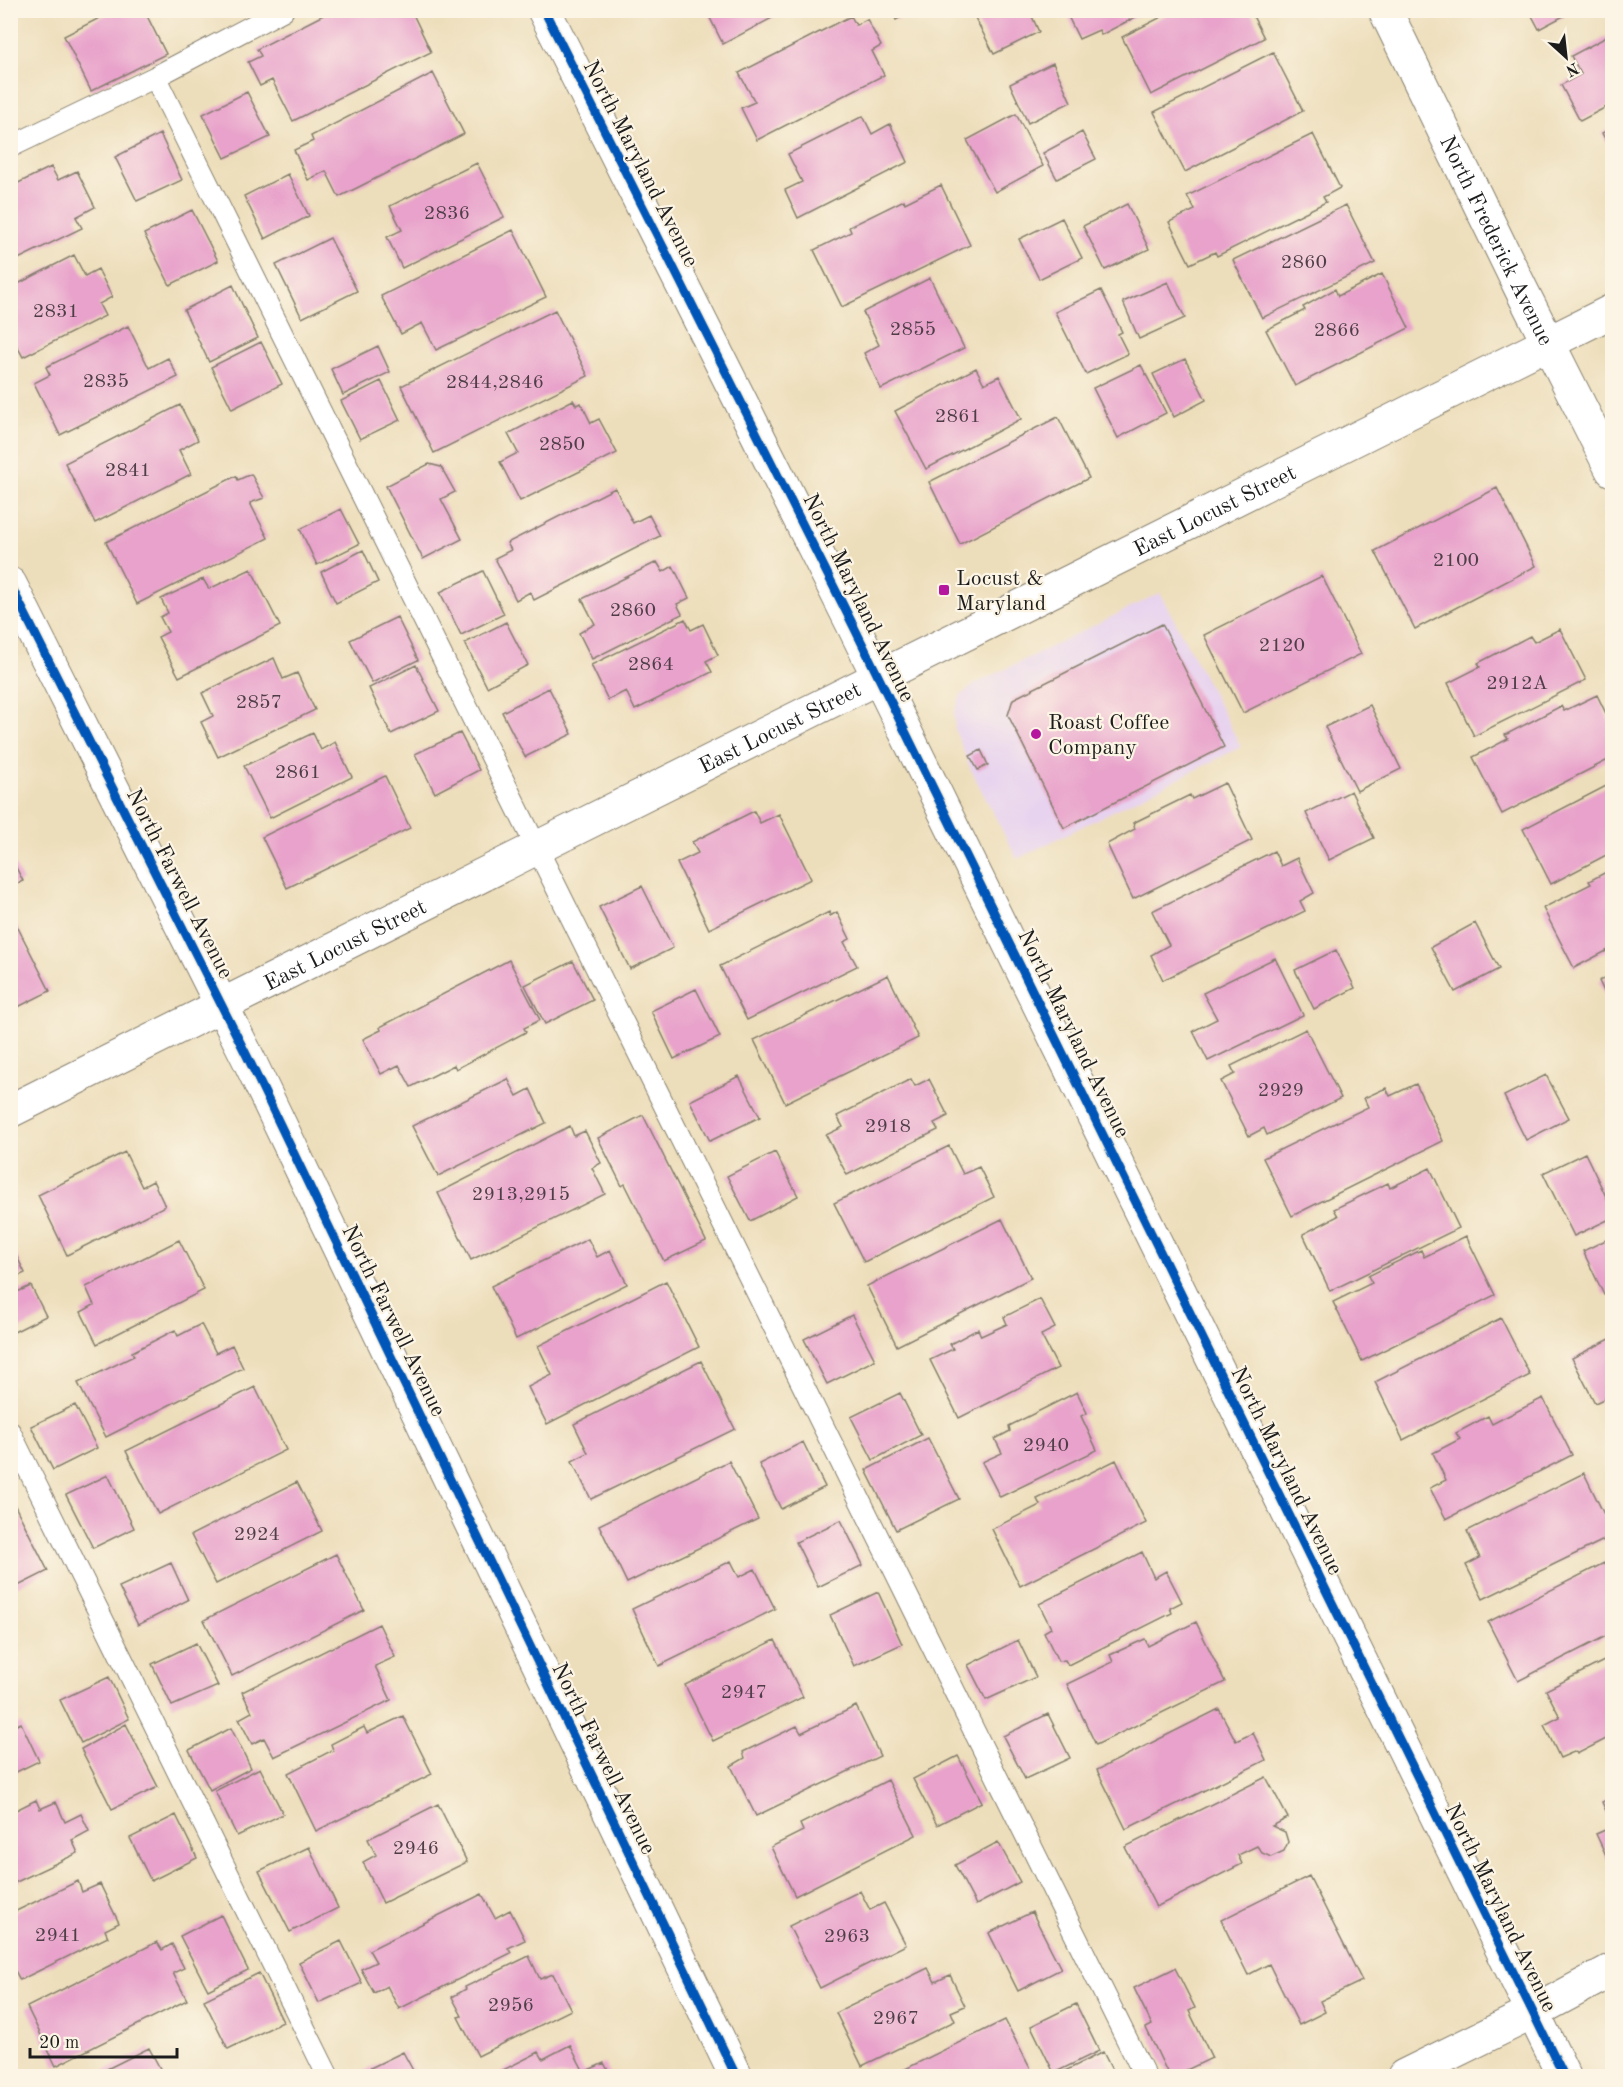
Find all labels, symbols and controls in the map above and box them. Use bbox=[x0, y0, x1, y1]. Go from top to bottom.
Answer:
north arrow bbox=[1536, 27, 1596, 87]
street label: North Maryland Avenue bbox=[578, 57, 702, 271]
text: N bbox=[1562, 59, 1581, 79]
street label: North Frederick Avenue bbox=[1435, 133, 1556, 349]
house number: 2836 bbox=[424, 204, 470, 224]
house number: 2860 bbox=[1281, 253, 1327, 273]
house number: 2831 bbox=[33, 302, 79, 322]
house number: 2855 bbox=[890, 320, 936, 340]
house number: 2866 bbox=[1314, 321, 1360, 341]
house number: 2835 bbox=[83, 372, 129, 392]
house number: 2844,2846 bbox=[446, 373, 544, 393]
house number: 2861 bbox=[935, 407, 981, 427]
house number: 2850 bbox=[539, 435, 585, 455]
house number: 2841 bbox=[105, 461, 151, 481]
street label: East Locust Street bbox=[1130, 462, 1300, 561]
street label: North Maryland Avenue bbox=[798, 490, 918, 706]
house number: 2100 bbox=[1433, 551, 1479, 571]
place label: Locust & Maryland bbox=[956, 568, 1046, 615]
marker: Locust & Maryland bbox=[937, 583, 951, 597]
house number: 2860 bbox=[610, 601, 656, 621]
house number: 2120 bbox=[1259, 636, 1305, 656]
house number: 2864 bbox=[628, 655, 674, 675]
house number: 2912A bbox=[1486, 674, 1548, 694]
street label: East Locust Street bbox=[696, 679, 865, 778]
house number: 2857 bbox=[236, 693, 282, 713]
place label: Roast Coffee Company bbox=[1048, 712, 1169, 759]
marker: Roast Coffee Company bbox=[1029, 727, 1043, 741]
house number: 2861 bbox=[275, 763, 321, 783]
street label: North Farwell Avenue bbox=[122, 785, 237, 983]
street label: East Locust Street bbox=[261, 896, 430, 995]
street label: North Maryland Avenue bbox=[1013, 926, 1133, 1142]
house number: 2929 bbox=[1258, 1081, 1304, 1101]
house number: 2918 bbox=[865, 1117, 911, 1137]
house number: 2913,2915 bbox=[472, 1185, 570, 1205]
street label: North Farwell Avenue bbox=[337, 1222, 449, 1420]
street label: North Maryland Avenue bbox=[1226, 1363, 1346, 1579]
house number: 2940 bbox=[1023, 1436, 1069, 1456]
house number: 2924 bbox=[234, 1525, 280, 1545]
street label: North Farwell Avenue bbox=[547, 1660, 659, 1858]
house number: 2947 bbox=[721, 1683, 767, 1703]
street label: North Maryland Avenue bbox=[1440, 1800, 1560, 2016]
house number: 2946 bbox=[393, 1839, 439, 1859]
house number: 2941 bbox=[35, 1926, 81, 1946]
house number: 2963 bbox=[824, 1927, 870, 1947]
house number: 2956 bbox=[488, 1996, 534, 2016]
house number: 2967 bbox=[873, 2009, 919, 2029]
scale bar bbox=[30, 2021, 177, 2059]
text: 20 m bbox=[39, 2034, 79, 2052]

